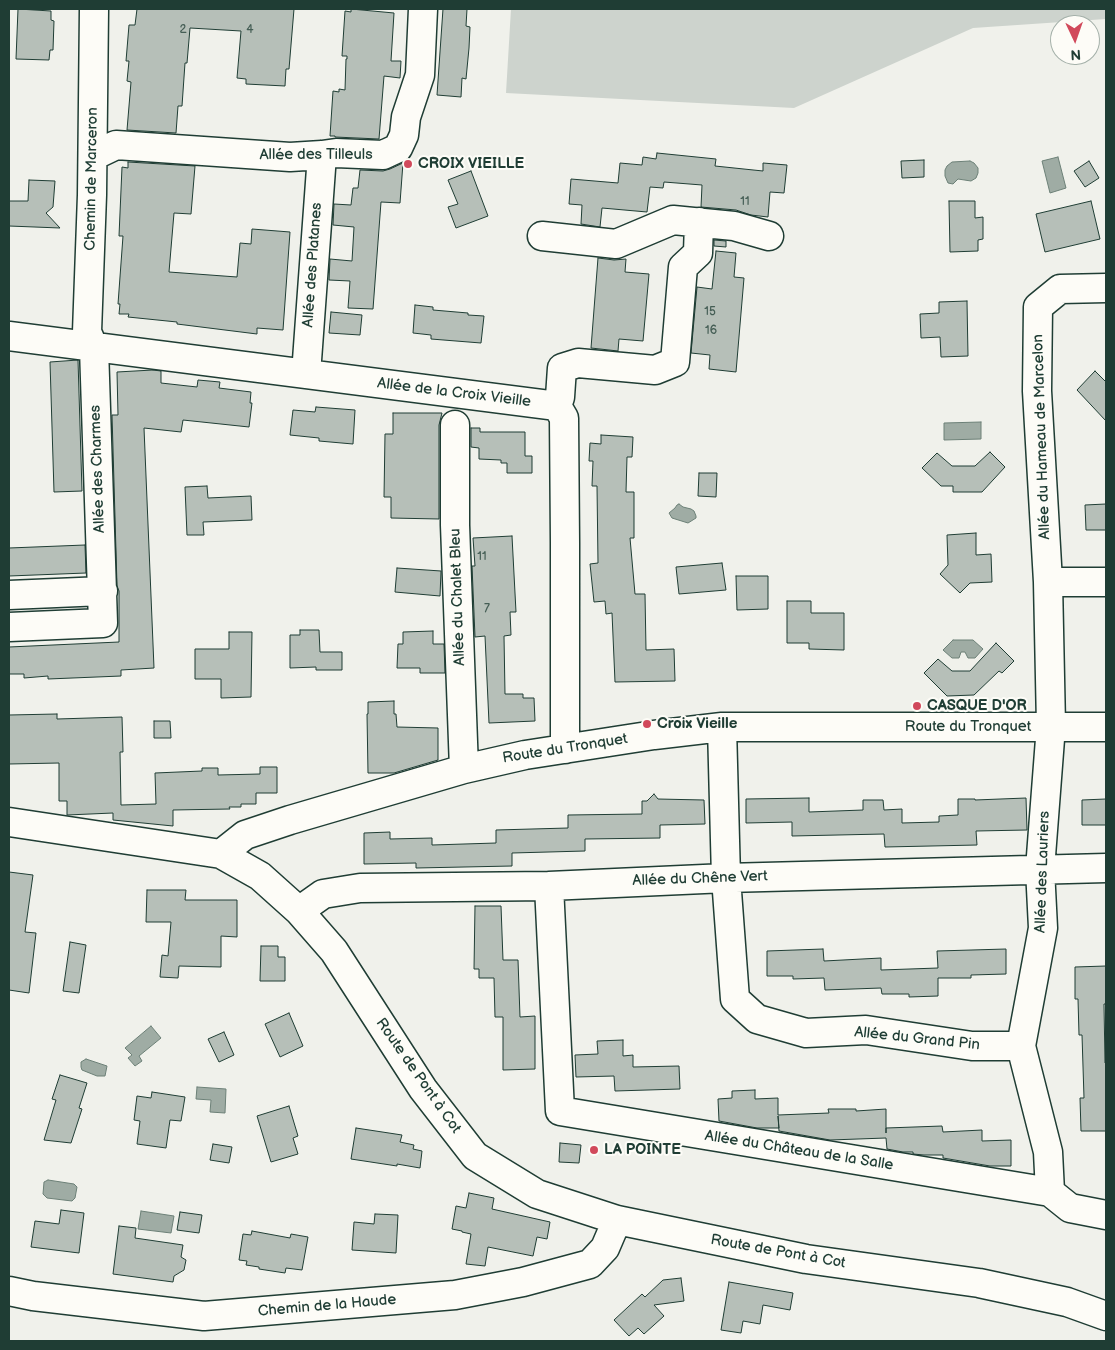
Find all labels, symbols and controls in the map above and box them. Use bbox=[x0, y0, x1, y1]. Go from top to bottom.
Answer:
north arrow bbox=[1050, 15, 1100, 65]
house number: 2 bbox=[179, 23, 187, 37]
house number: 4 bbox=[246, 23, 254, 37]
text: N bbox=[1070, 46, 1081, 63]
street label: Chemin de Marceron bbox=[82, 107, 102, 251]
street label: Allée des Tilleuls bbox=[259, 146, 373, 164]
place label: CROIX VIEILLE bbox=[418, 155, 524, 173]
marker: CROIX VIEILLE bbox=[402, 158, 414, 170]
house number: 11 bbox=[740, 195, 750, 209]
street label: Allée des Platanes bbox=[300, 202, 326, 328]
house number: 15 bbox=[704, 305, 716, 319]
house number: 16 bbox=[705, 324, 717, 338]
street label: Allée du Hameau de Marcelon bbox=[1029, 334, 1055, 540]
street label: Allée de la Croix Vieille bbox=[376, 375, 532, 411]
street label: Allée des Charmes bbox=[87, 405, 109, 533]
street label: Allée du Chalet Bleu bbox=[447, 528, 469, 666]
house number: 11 bbox=[477, 550, 487, 564]
house number: 7 bbox=[484, 602, 490, 616]
place label: CASQUE D'OR bbox=[927, 697, 1027, 715]
marker: CASQUE D'OR bbox=[911, 700, 923, 712]
place label: Croix Vieille bbox=[657, 715, 737, 733]
marker: Croix Vieille bbox=[641, 718, 653, 730]
street label: Route du Tronquet bbox=[905, 718, 1031, 736]
street label: Route du Tronquet bbox=[501, 730, 629, 768]
street label: Allée des Lauriers bbox=[1032, 811, 1054, 933]
street label: Allée du Chêne Vert bbox=[632, 868, 768, 890]
street label: Route de Pont à Cot bbox=[371, 1015, 465, 1137]
street label: Allée du Grand Pin bbox=[853, 1023, 981, 1055]
street label: Allée du Château de la Salle bbox=[704, 1127, 894, 1175]
place label: LA POINTE bbox=[604, 1141, 681, 1159]
marker: LA POINTE bbox=[588, 1144, 600, 1156]
street label: Route de Pont à Cot bbox=[709, 1231, 847, 1273]
street label: Chemin de la Haude bbox=[257, 1291, 397, 1321]

